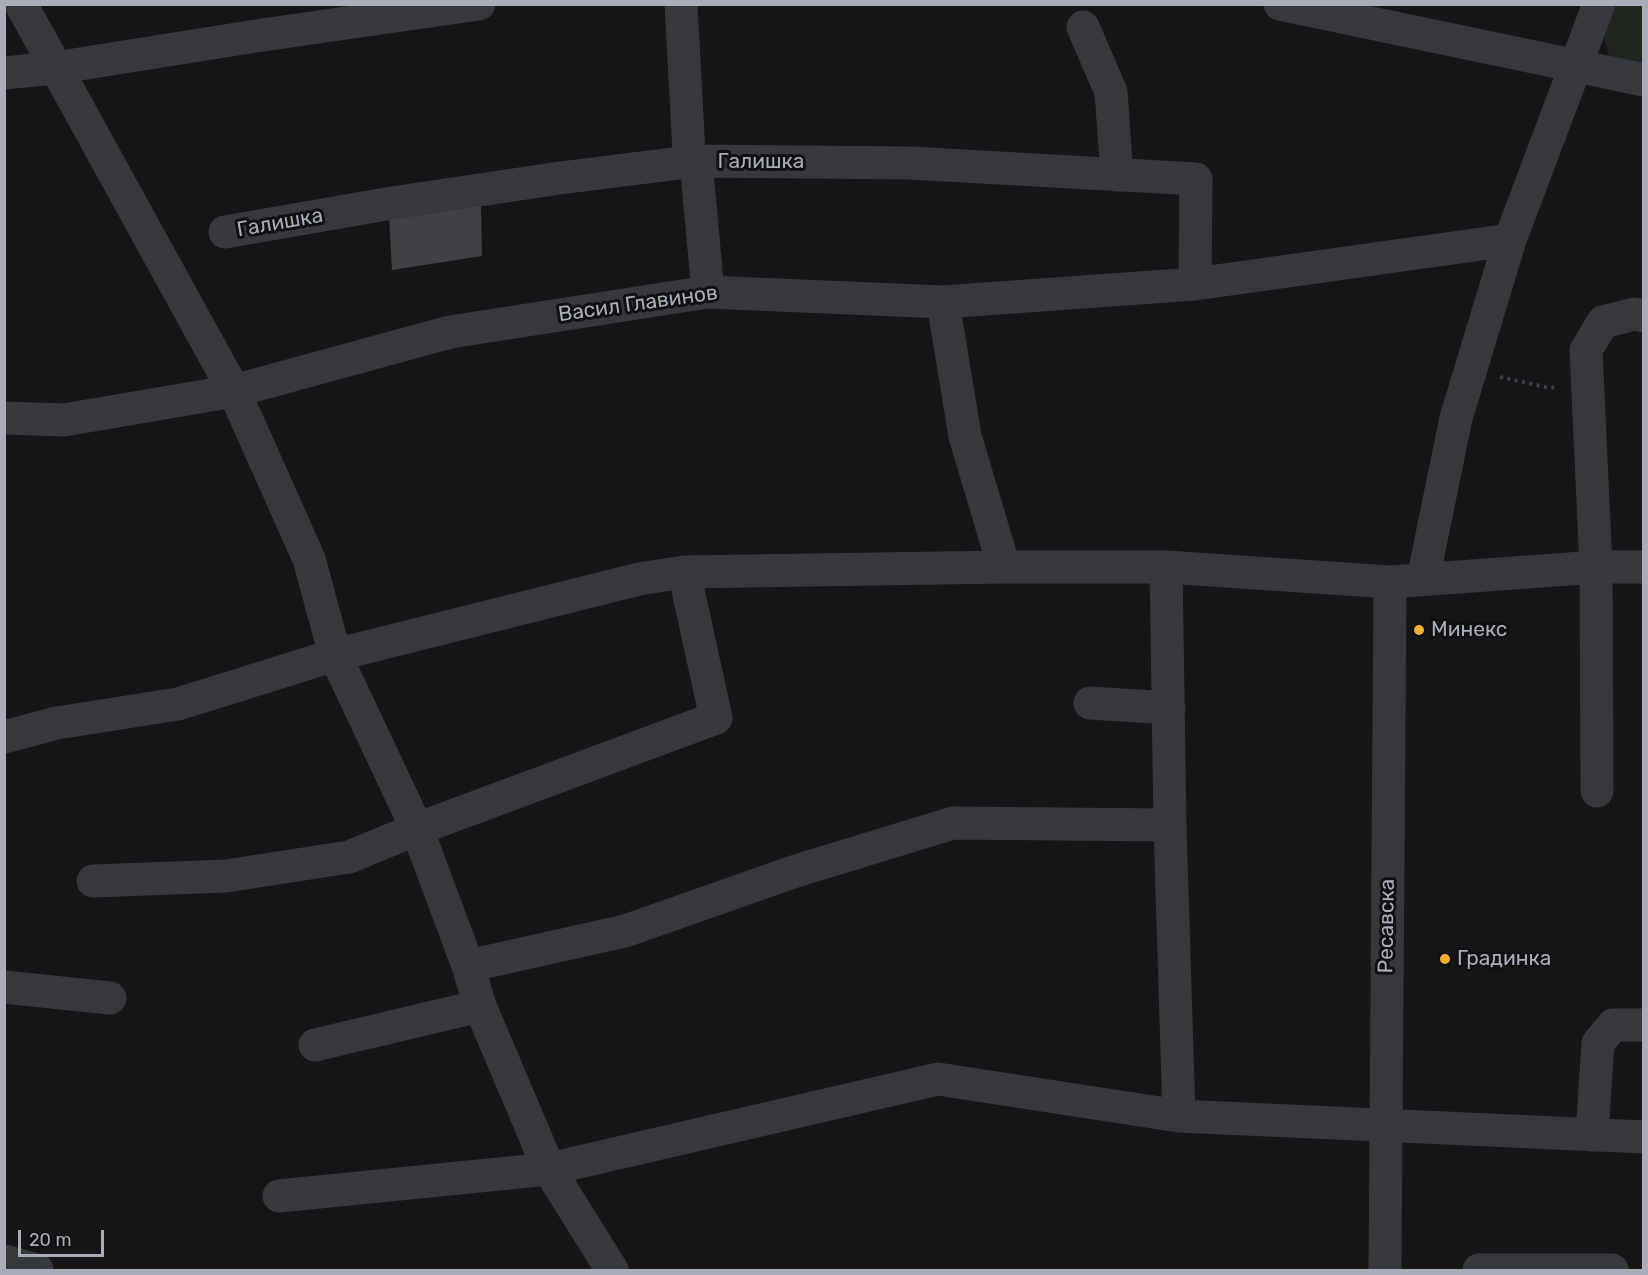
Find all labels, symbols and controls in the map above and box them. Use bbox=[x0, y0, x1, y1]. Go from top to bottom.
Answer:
street label: Галишка bbox=[718, 149, 804, 175]
street label: Галишка bbox=[235, 203, 325, 243]
street label: Васил Главинов bbox=[557, 280, 719, 328]
place label: Минекс bbox=[1431, 617, 1507, 643]
marker: Минекс bbox=[1412, 623, 1426, 637]
street label: Ресавска bbox=[1374, 878, 1400, 974]
place label: Градинка bbox=[1457, 946, 1551, 972]
marker: Градинка bbox=[1438, 952, 1452, 966]
scale bar bbox=[21, 1218, 106, 1256]
text: 20 m bbox=[29, 1229, 71, 1251]

